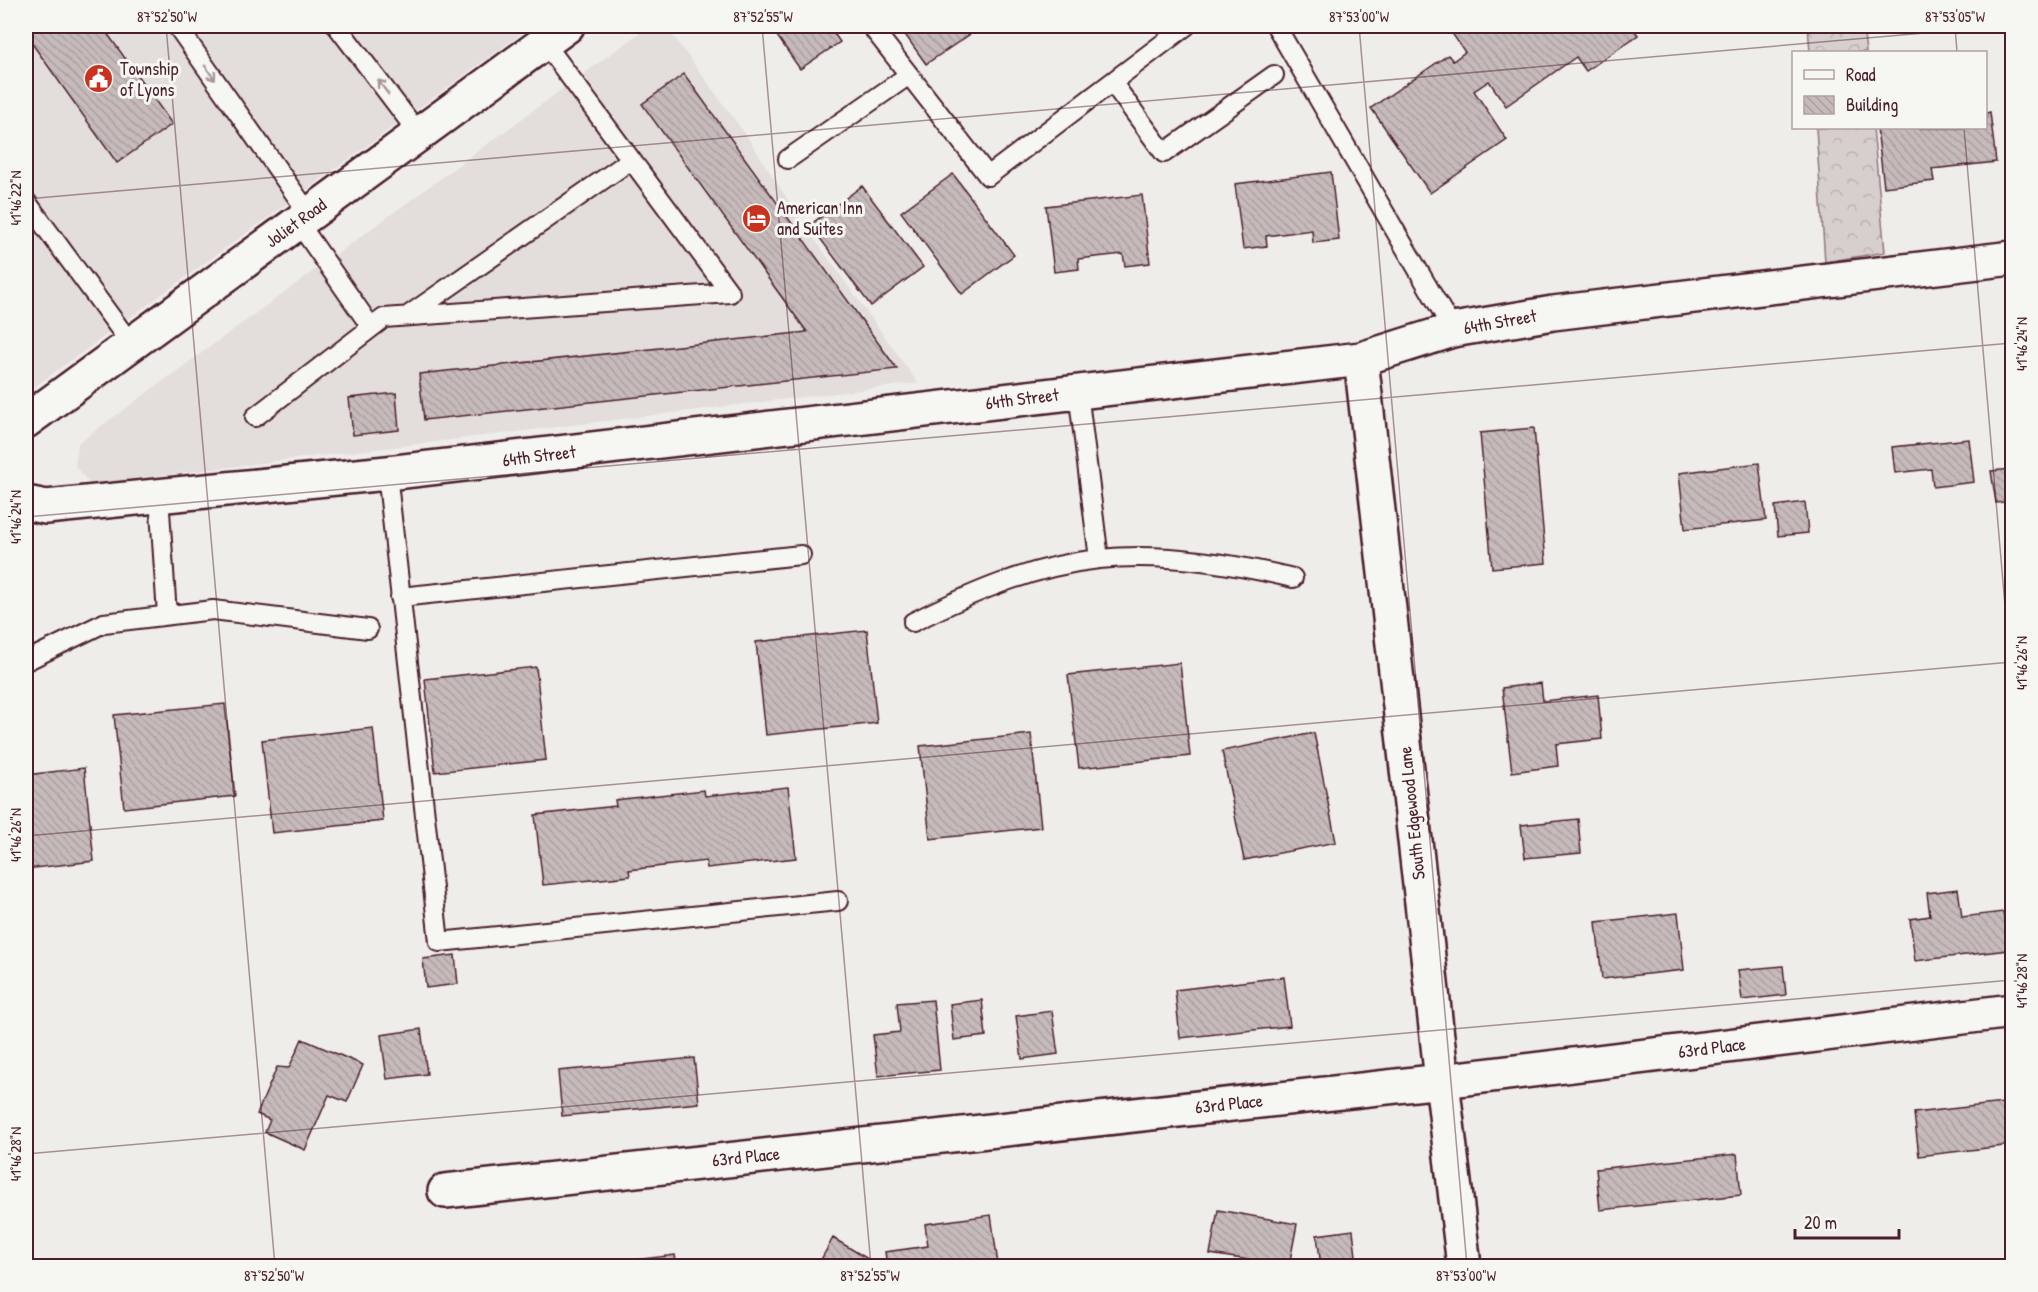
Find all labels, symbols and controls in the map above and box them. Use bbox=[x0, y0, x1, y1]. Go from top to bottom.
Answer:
text: 87°52'50"W bbox=[137, 6, 198, 27]
text: 87°52'55"W bbox=[733, 6, 794, 27]
text: 87°53'00"W bbox=[1329, 6, 1390, 27]
text: 87°53'05"W bbox=[1925, 6, 1986, 27]
legend bbox=[1792, 51, 1987, 129]
place label: Township of Lyons bbox=[120, 56, 179, 102]
text: Road bbox=[1846, 62, 1876, 87]
public building icon: Township of Lyons bbox=[83, 63, 115, 95]
one-way arrow bbox=[204, 65, 217, 81]
one-way arrow bbox=[377, 80, 390, 96]
text: Building bbox=[1846, 92, 1898, 117]
text: 41°46'22"N bbox=[5, 170, 26, 226]
street label: Joliet Road bbox=[260, 192, 331, 253]
place label: American Inn and Suites bbox=[777, 195, 863, 241]
hotel icon: American Inn and Suites bbox=[740, 202, 772, 234]
street label: 64th Street bbox=[1461, 303, 1539, 340]
text: 41°46'24"N bbox=[2011, 317, 2032, 371]
street label: 64th Street bbox=[984, 382, 1061, 415]
street label: 64th Street bbox=[501, 439, 578, 472]
text: 41°46'24"N bbox=[5, 490, 26, 544]
text: 41°46'26"N bbox=[2011, 636, 2032, 690]
street label: South Edgewood Lane bbox=[1392, 745, 1431, 881]
text: 41°46'26"N bbox=[5, 808, 26, 862]
text: 41°46'28"N bbox=[2011, 954, 2032, 1008]
street label: 63rd Place bbox=[1677, 1031, 1747, 1064]
street label: 63rd Place bbox=[1194, 1088, 1264, 1119]
text: 41°46'28"N bbox=[5, 1127, 26, 1181]
street label: 63rd Place bbox=[711, 1141, 781, 1172]
scale bar bbox=[1795, 1202, 1898, 1240]
text: 20 m bbox=[1804, 1210, 1837, 1235]
text: 87°52'50"W bbox=[244, 1265, 305, 1286]
text: 87°52'55"W bbox=[840, 1265, 901, 1286]
text: 87°53'00"W bbox=[1436, 1265, 1497, 1286]

